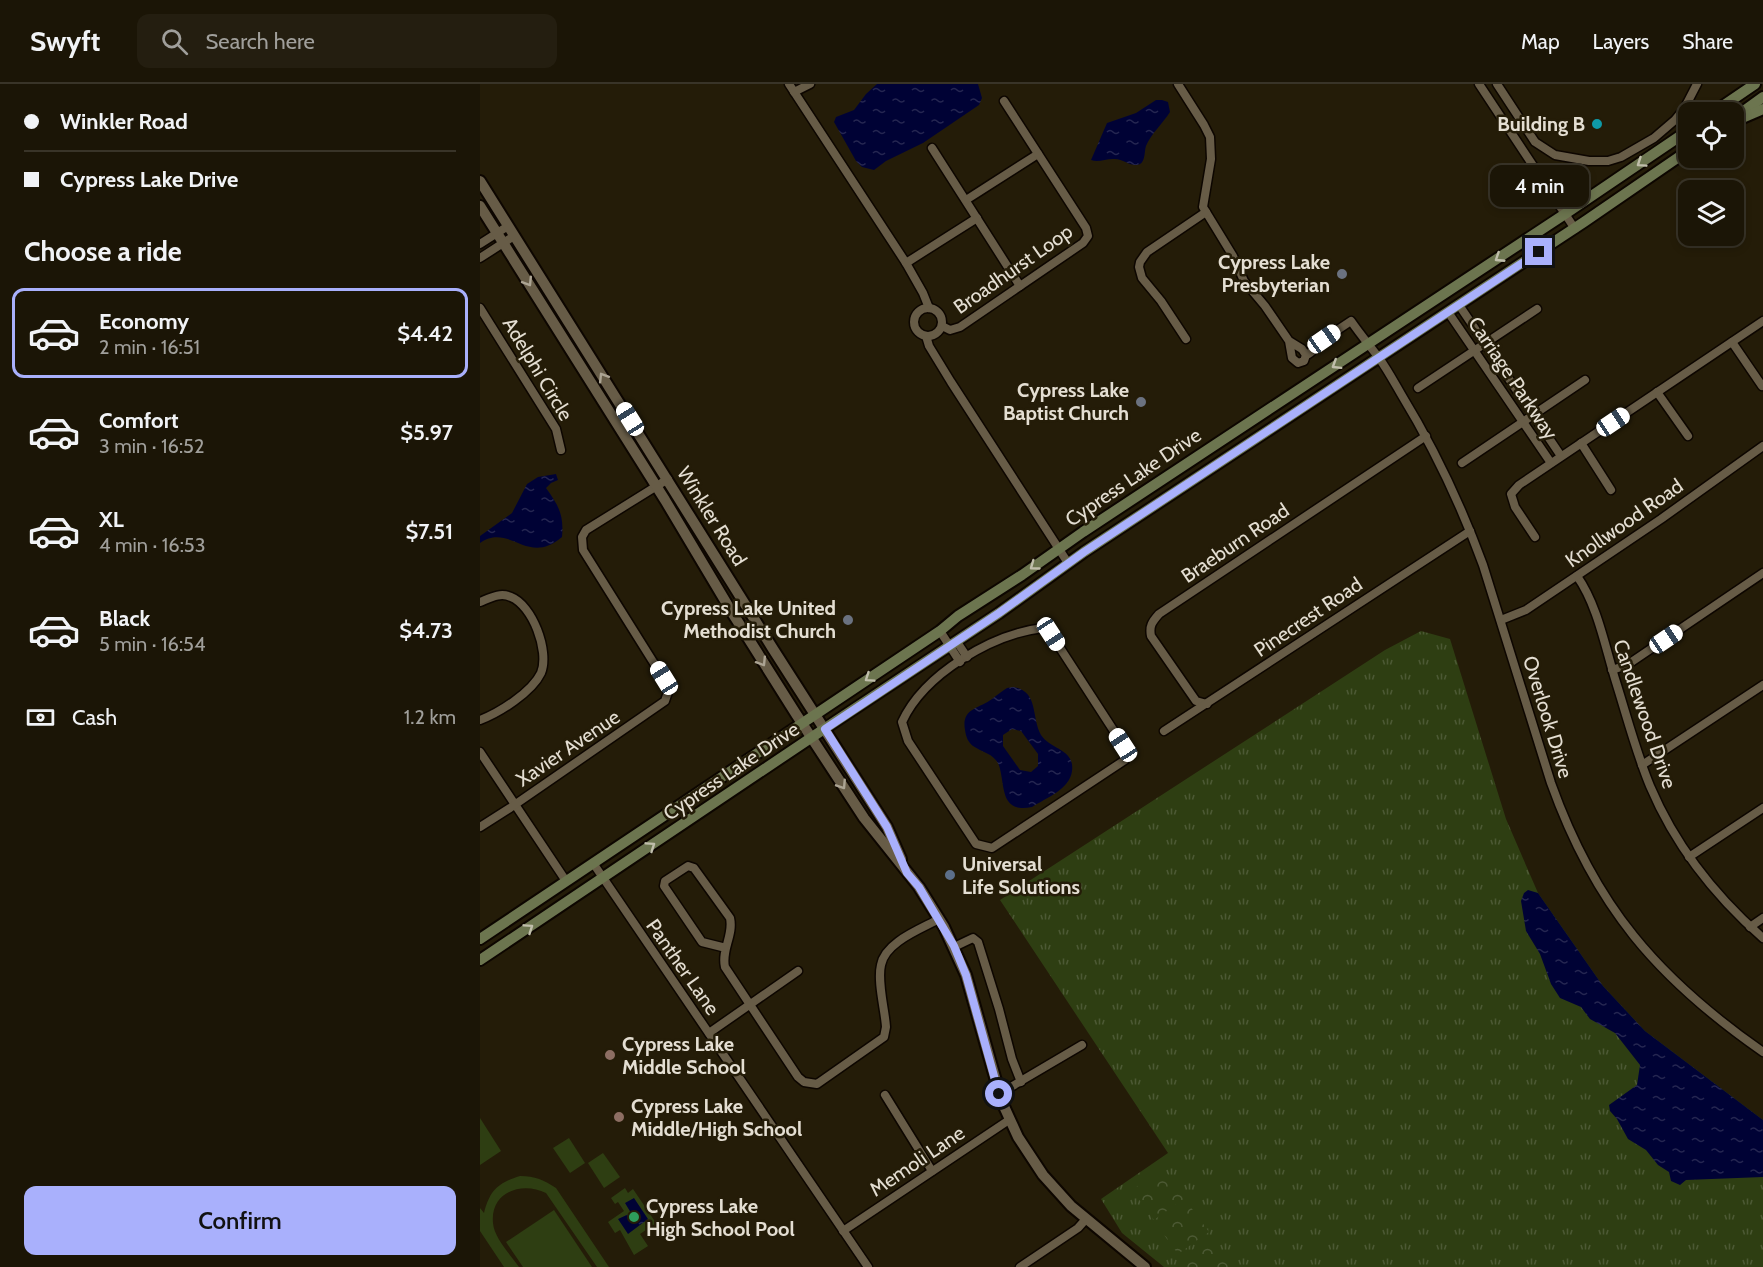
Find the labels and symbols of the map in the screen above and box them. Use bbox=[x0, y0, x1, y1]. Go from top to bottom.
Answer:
place label: Building B bbox=[1497, 112, 1585, 136]
marker: Building B bbox=[1590, 117, 1604, 131]
one-way arrow bbox=[1636, 156, 1647, 167]
callout: 4 min bbox=[1490, 165, 1588, 207]
street label: Broadhurst Loop bbox=[949, 219, 1077, 319]
route end bbox=[1525, 238, 1552, 265]
place label: Cypress Lake Presbyterian bbox=[1218, 250, 1330, 297]
one-way arrow bbox=[1494, 250, 1505, 261]
marker: Cypress Lake Presbyterian bbox=[1335, 267, 1349, 281]
one-way arrow bbox=[521, 275, 532, 286]
street label: Carriage Parkway bbox=[1463, 312, 1563, 444]
street label: Adelphi Circle bbox=[498, 313, 578, 425]
car bbox=[1304, 321, 1344, 357]
one-way arrow bbox=[1331, 357, 1342, 368]
one-way arrow bbox=[599, 372, 610, 383]
place label: Cypress Lake Baptist Church bbox=[1003, 378, 1129, 425]
marker: Cypress Lake Baptist Church bbox=[1134, 395, 1148, 409]
car bbox=[613, 399, 647, 439]
car bbox=[1593, 404, 1633, 440]
street label: Cypress Lake Drive bbox=[1061, 423, 1205, 531]
street label: Winkler Road bbox=[672, 462, 752, 570]
street label: Knollwood Road bbox=[1560, 474, 1688, 572]
street label: Braeburn Road bbox=[1177, 498, 1293, 588]
one-way arrow bbox=[1029, 559, 1040, 570]
street label: Pinecrest Road bbox=[1249, 572, 1367, 662]
place label: Cypress Lake United Methodist Church bbox=[661, 596, 836, 643]
marker: Cypress Lake United Methodist Church bbox=[841, 613, 855, 627]
car bbox=[1034, 614, 1068, 654]
car bbox=[1646, 621, 1686, 657]
street label: Candlewood Drive bbox=[1608, 636, 1682, 792]
street label: Overlook Drive bbox=[1518, 653, 1578, 781]
one-way arrow bbox=[755, 655, 766, 666]
car bbox=[647, 658, 681, 698]
one-way arrow bbox=[865, 671, 876, 682]
street label: Xavier Avenue bbox=[512, 705, 624, 791]
street label: Cypress Lake Drive bbox=[659, 717, 803, 825]
car bbox=[1106, 725, 1140, 765]
one-way arrow bbox=[835, 779, 847, 789]
one-way arrow bbox=[644, 842, 655, 853]
place label: Universal Life Solutions bbox=[962, 852, 1080, 899]
marker: Universal Life Solutions bbox=[943, 868, 957, 882]
street label: Panther Lane bbox=[641, 914, 725, 1020]
one-way arrow bbox=[522, 924, 533, 935]
place label: Cypress Lake Middle School bbox=[622, 1032, 746, 1079]
marker: Cypress Lake Middle School bbox=[603, 1048, 617, 1062]
route start bbox=[985, 1080, 1012, 1107]
place label: Cypress Lake Middle/High School bbox=[631, 1094, 802, 1141]
marker: Cypress Lake Middle/High School bbox=[612, 1110, 626, 1124]
street label: Memoli Lane bbox=[865, 1120, 969, 1202]
place label: Cypress Lake High School Pool bbox=[646, 1194, 795, 1241]
marker: Cypress Lake High School Pool bbox=[627, 1210, 641, 1224]

